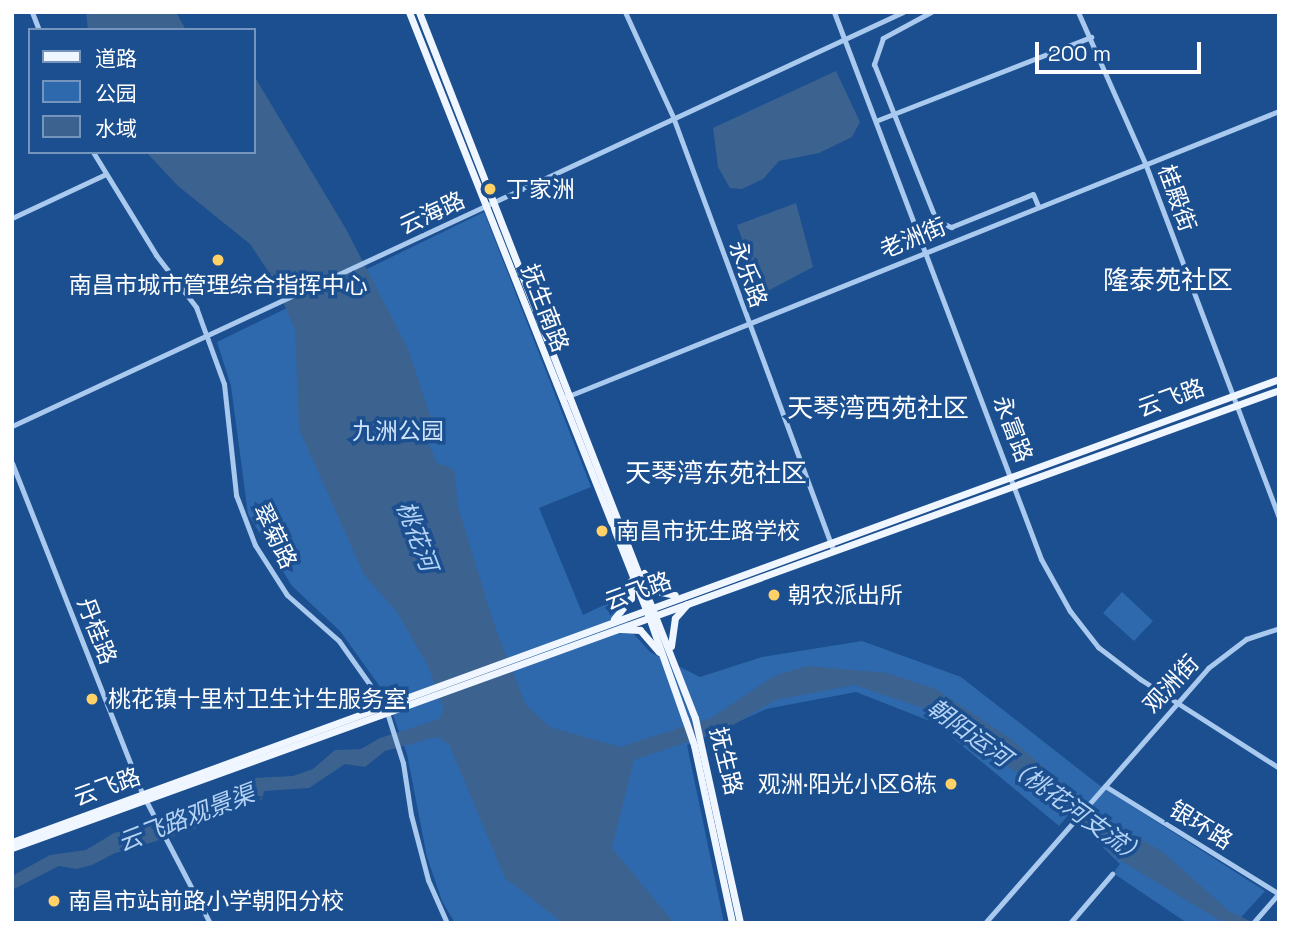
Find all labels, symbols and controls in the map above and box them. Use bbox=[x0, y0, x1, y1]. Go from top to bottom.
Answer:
legend bbox=[28, 28, 256, 154]
scale bar bbox=[1039, 28, 1205, 72]
text: 200 m bbox=[1048, 40, 1111, 67]
text: 道路 bbox=[95, 45, 137, 72]
text: 公园 bbox=[95, 80, 137, 107]
text: 水域 bbox=[95, 115, 137, 142]
street label: 桂殿街 bbox=[1152, 161, 1202, 235]
place label: 丁家洲 bbox=[506, 175, 575, 203]
marker: 丁家洲 bbox=[480, 179, 500, 199]
street label: 云海路 bbox=[395, 186, 469, 240]
street label: 老洲街 bbox=[876, 212, 950, 264]
street label: 永乐路 bbox=[723, 237, 773, 311]
marker: 南昌市城市管理综合指挥中心 bbox=[210, 252, 226, 268]
street label: 抚生南路 bbox=[516, 260, 574, 356]
district label: 隆泰苑社区 bbox=[1103, 265, 1233, 297]
place label: 南昌市城市管理综合指挥中心 bbox=[69, 271, 367, 299]
street label: 云飞路 bbox=[1134, 373, 1208, 423]
street label: 永富路 bbox=[988, 392, 1038, 466]
district label: 天琴湾西苑社区 bbox=[787, 393, 969, 425]
park label: 九洲公园 bbox=[352, 417, 444, 445]
district label: 天琴湾东苑社区 bbox=[625, 458, 807, 490]
water label: 桃花河 bbox=[391, 497, 443, 575]
street label: 翠菊路 bbox=[247, 499, 303, 573]
place label: 南昌市抚生路学校 bbox=[616, 517, 800, 545]
marker: 南昌市抚生路学校 bbox=[594, 523, 610, 539]
street label: 云飞路 bbox=[601, 566, 675, 616]
place label: 朝农派出所 bbox=[788, 581, 903, 609]
marker: 朝农派出所 bbox=[766, 587, 782, 603]
street label: 丹桂路 bbox=[72, 594, 122, 668]
street label: 观洲街 bbox=[1137, 649, 1205, 719]
place label: 桃花镇十里村卫生计生服务室 bbox=[108, 685, 407, 713]
marker: 桃花镇十里村卫生计生服务室 bbox=[82, 689, 102, 709]
water label: 朝阳运河（桃花河支流） bbox=[922, 693, 1152, 871]
street label: 抚生路 bbox=[704, 724, 748, 798]
street label: 云飞路 bbox=[70, 762, 144, 812]
place label: 观洲·阳光小区6栋 bbox=[758, 770, 937, 798]
marker: 观洲·阳光小区6栋 bbox=[943, 776, 959, 792]
water label: 云飞路观景渠 bbox=[114, 779, 258, 857]
street label: 银环路 bbox=[1164, 795, 1238, 855]
place label: 南昌市站前路小学朝阳分校 bbox=[68, 887, 344, 915]
marker: 南昌市站前路小学朝阳分校 bbox=[46, 893, 62, 909]

